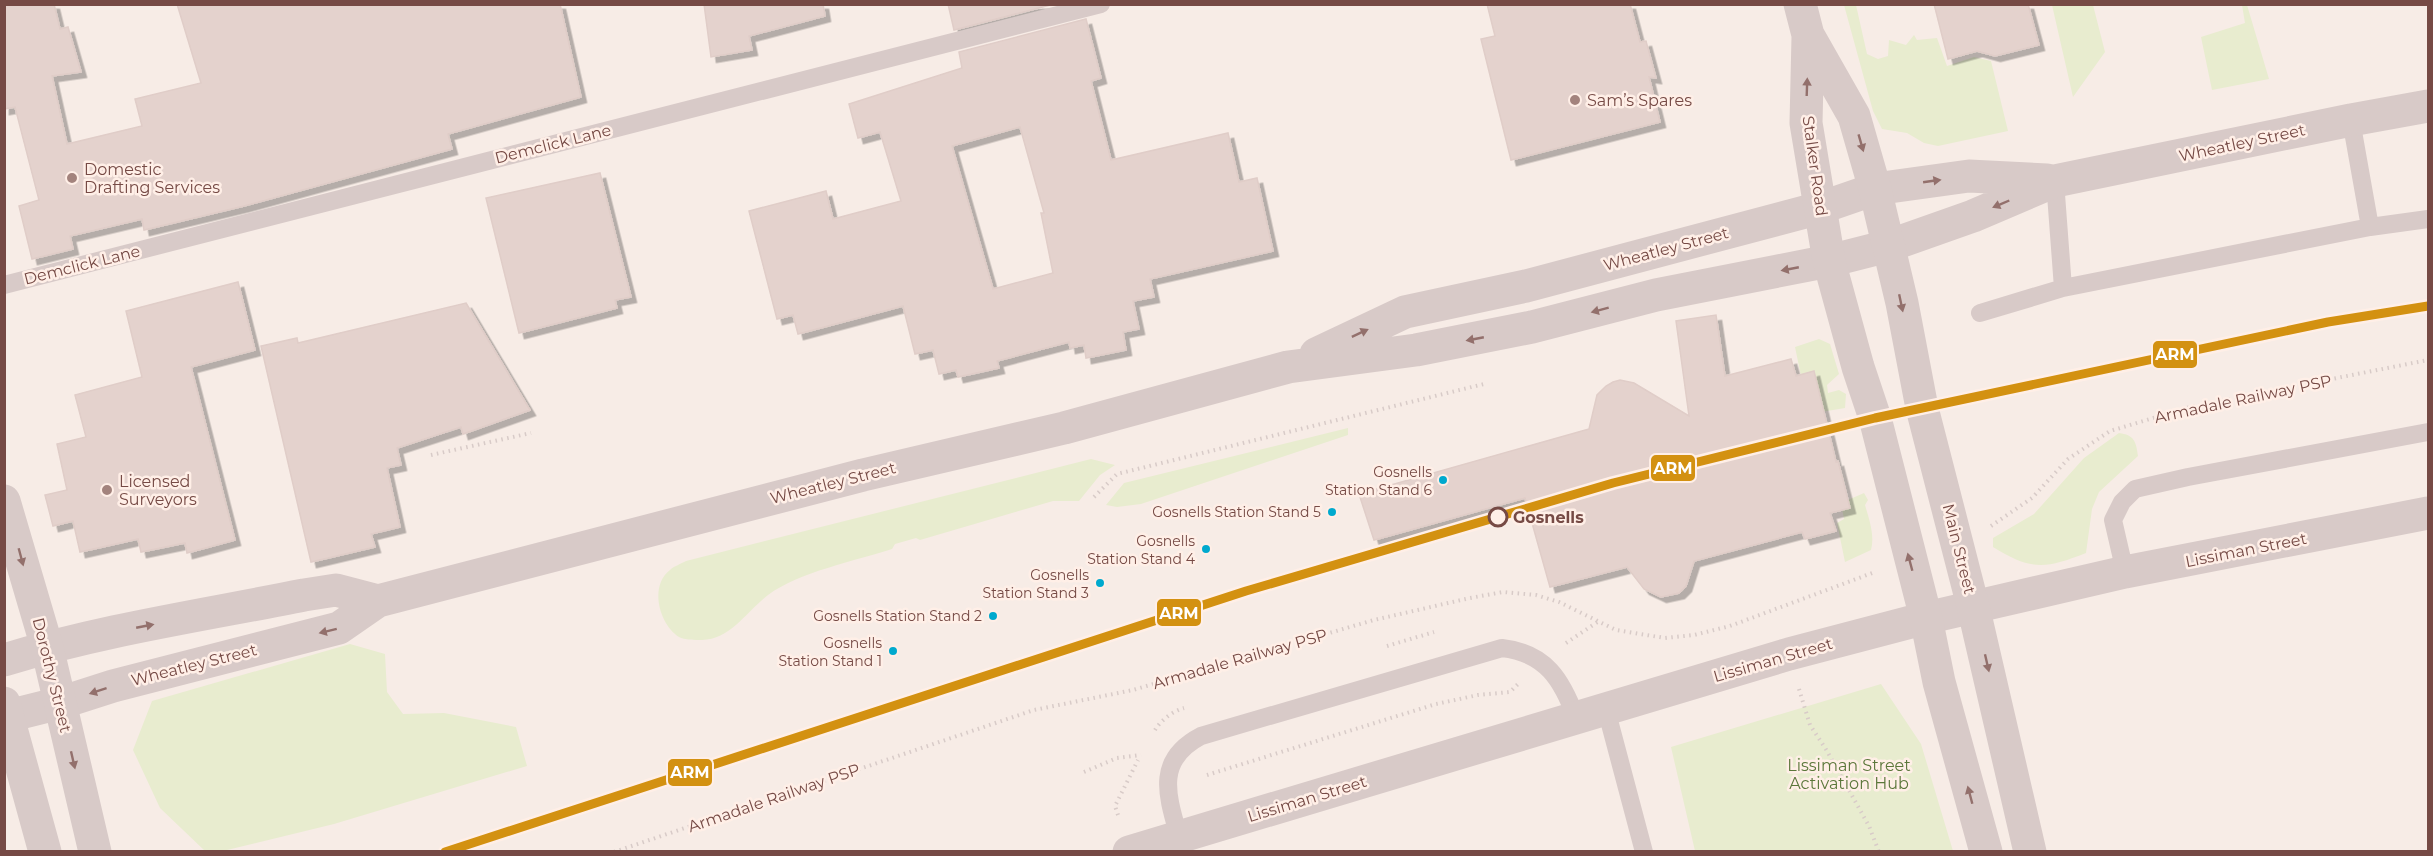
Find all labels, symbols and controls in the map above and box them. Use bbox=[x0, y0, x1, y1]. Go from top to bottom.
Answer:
one-way arrow bbox=[1802, 78, 1812, 97]
place label: Sam’s Spares bbox=[1587, 91, 1692, 110]
marker: Sam’s Spares bbox=[1568, 93, 1582, 107]
street label: Stalker Road bbox=[1799, 115, 1831, 217]
street label: Demclick Lane bbox=[493, 120, 613, 168]
street label: Wheatley Street bbox=[2177, 120, 2307, 166]
one-way arrow bbox=[1857, 134, 1867, 152]
place label: Domestic Drafting Services bbox=[84, 160, 220, 197]
marker: Domestic Drafting Services bbox=[65, 171, 79, 185]
one-way arrow bbox=[1923, 176, 1942, 185]
one-way arrow bbox=[1992, 199, 2010, 209]
street label: Wheatley Street bbox=[1601, 223, 1731, 275]
street label: Demclick Lane bbox=[22, 241, 142, 289]
one-way arrow bbox=[1780, 265, 1799, 274]
one-way arrow bbox=[1897, 294, 1906, 313]
one-way arrow bbox=[1590, 305, 1609, 315]
one-way arrow bbox=[1352, 329, 1369, 338]
one-way arrow bbox=[1465, 335, 1484, 344]
line badge: ARM bbox=[2152, 340, 2198, 369]
text: ARM bbox=[2154, 345, 2195, 364]
street label: Armadale Railway PSP bbox=[2153, 371, 2333, 427]
line badge: ARM bbox=[1650, 454, 1696, 482]
street label: Wheatley Street bbox=[768, 458, 898, 508]
text: ARM bbox=[1652, 459, 1693, 478]
place label: Gosnells Station Stand 6 bbox=[1325, 463, 1432, 499]
place label: Licensed Surveyors bbox=[119, 472, 197, 509]
marker: Gosnells Station Stand 6 bbox=[1437, 474, 1449, 486]
marker: Licensed Surveyors bbox=[100, 483, 114, 497]
street label: Main Street bbox=[1939, 502, 1980, 597]
place label: Gosnells Station Stand 5 bbox=[1152, 503, 1321, 521]
marker: Gosnells Station Stand 5 bbox=[1326, 506, 1338, 518]
marker: Gosnells bbox=[1488, 507, 1508, 527]
place label: Gosnells bbox=[1513, 508, 1584, 527]
street label: Lissiman Street bbox=[2184, 529, 2309, 571]
place label: Gosnells Station Stand 4 bbox=[1087, 532, 1196, 568]
marker: Gosnells Station Stand 4 bbox=[1200, 543, 1212, 555]
one-way arrow bbox=[16, 548, 26, 566]
one-way arrow bbox=[1905, 552, 1915, 571]
place label: Gosnells Station Stand 3 bbox=[983, 566, 1089, 602]
marker: Gosnells Station Stand 3 bbox=[1094, 577, 1106, 589]
line badge: ARM bbox=[1156, 598, 1202, 627]
text: ARM bbox=[1158, 604, 1199, 623]
place label: Gosnells Station Stand 2 bbox=[813, 607, 982, 625]
marker: Gosnells Station Stand 2 bbox=[987, 610, 999, 622]
street label: Dorothy Street bbox=[29, 616, 76, 735]
one-way arrow bbox=[136, 621, 155, 630]
street label: Armadale Railway PSP bbox=[1151, 625, 1329, 693]
one-way arrow bbox=[318, 626, 337, 636]
place label: Gosnells Station Stand 1 bbox=[778, 634, 882, 670]
street label: Lissiman Street bbox=[1711, 634, 1835, 686]
street label: Wheatley Street bbox=[129, 640, 259, 690]
marker: Gosnells Station Stand 1 bbox=[887, 645, 899, 657]
one-way arrow bbox=[1982, 654, 1992, 672]
one-way arrow bbox=[89, 686, 107, 696]
one-way arrow bbox=[69, 751, 78, 770]
park label: Lissiman Street Activation Hub bbox=[1787, 756, 1911, 793]
line badge: ARM bbox=[667, 758, 713, 787]
street label: Armadale Railway PSP bbox=[685, 760, 863, 836]
text: ARM bbox=[669, 763, 710, 782]
street label: Lissiman Street bbox=[1245, 772, 1369, 826]
one-way arrow bbox=[1965, 786, 1974, 804]

